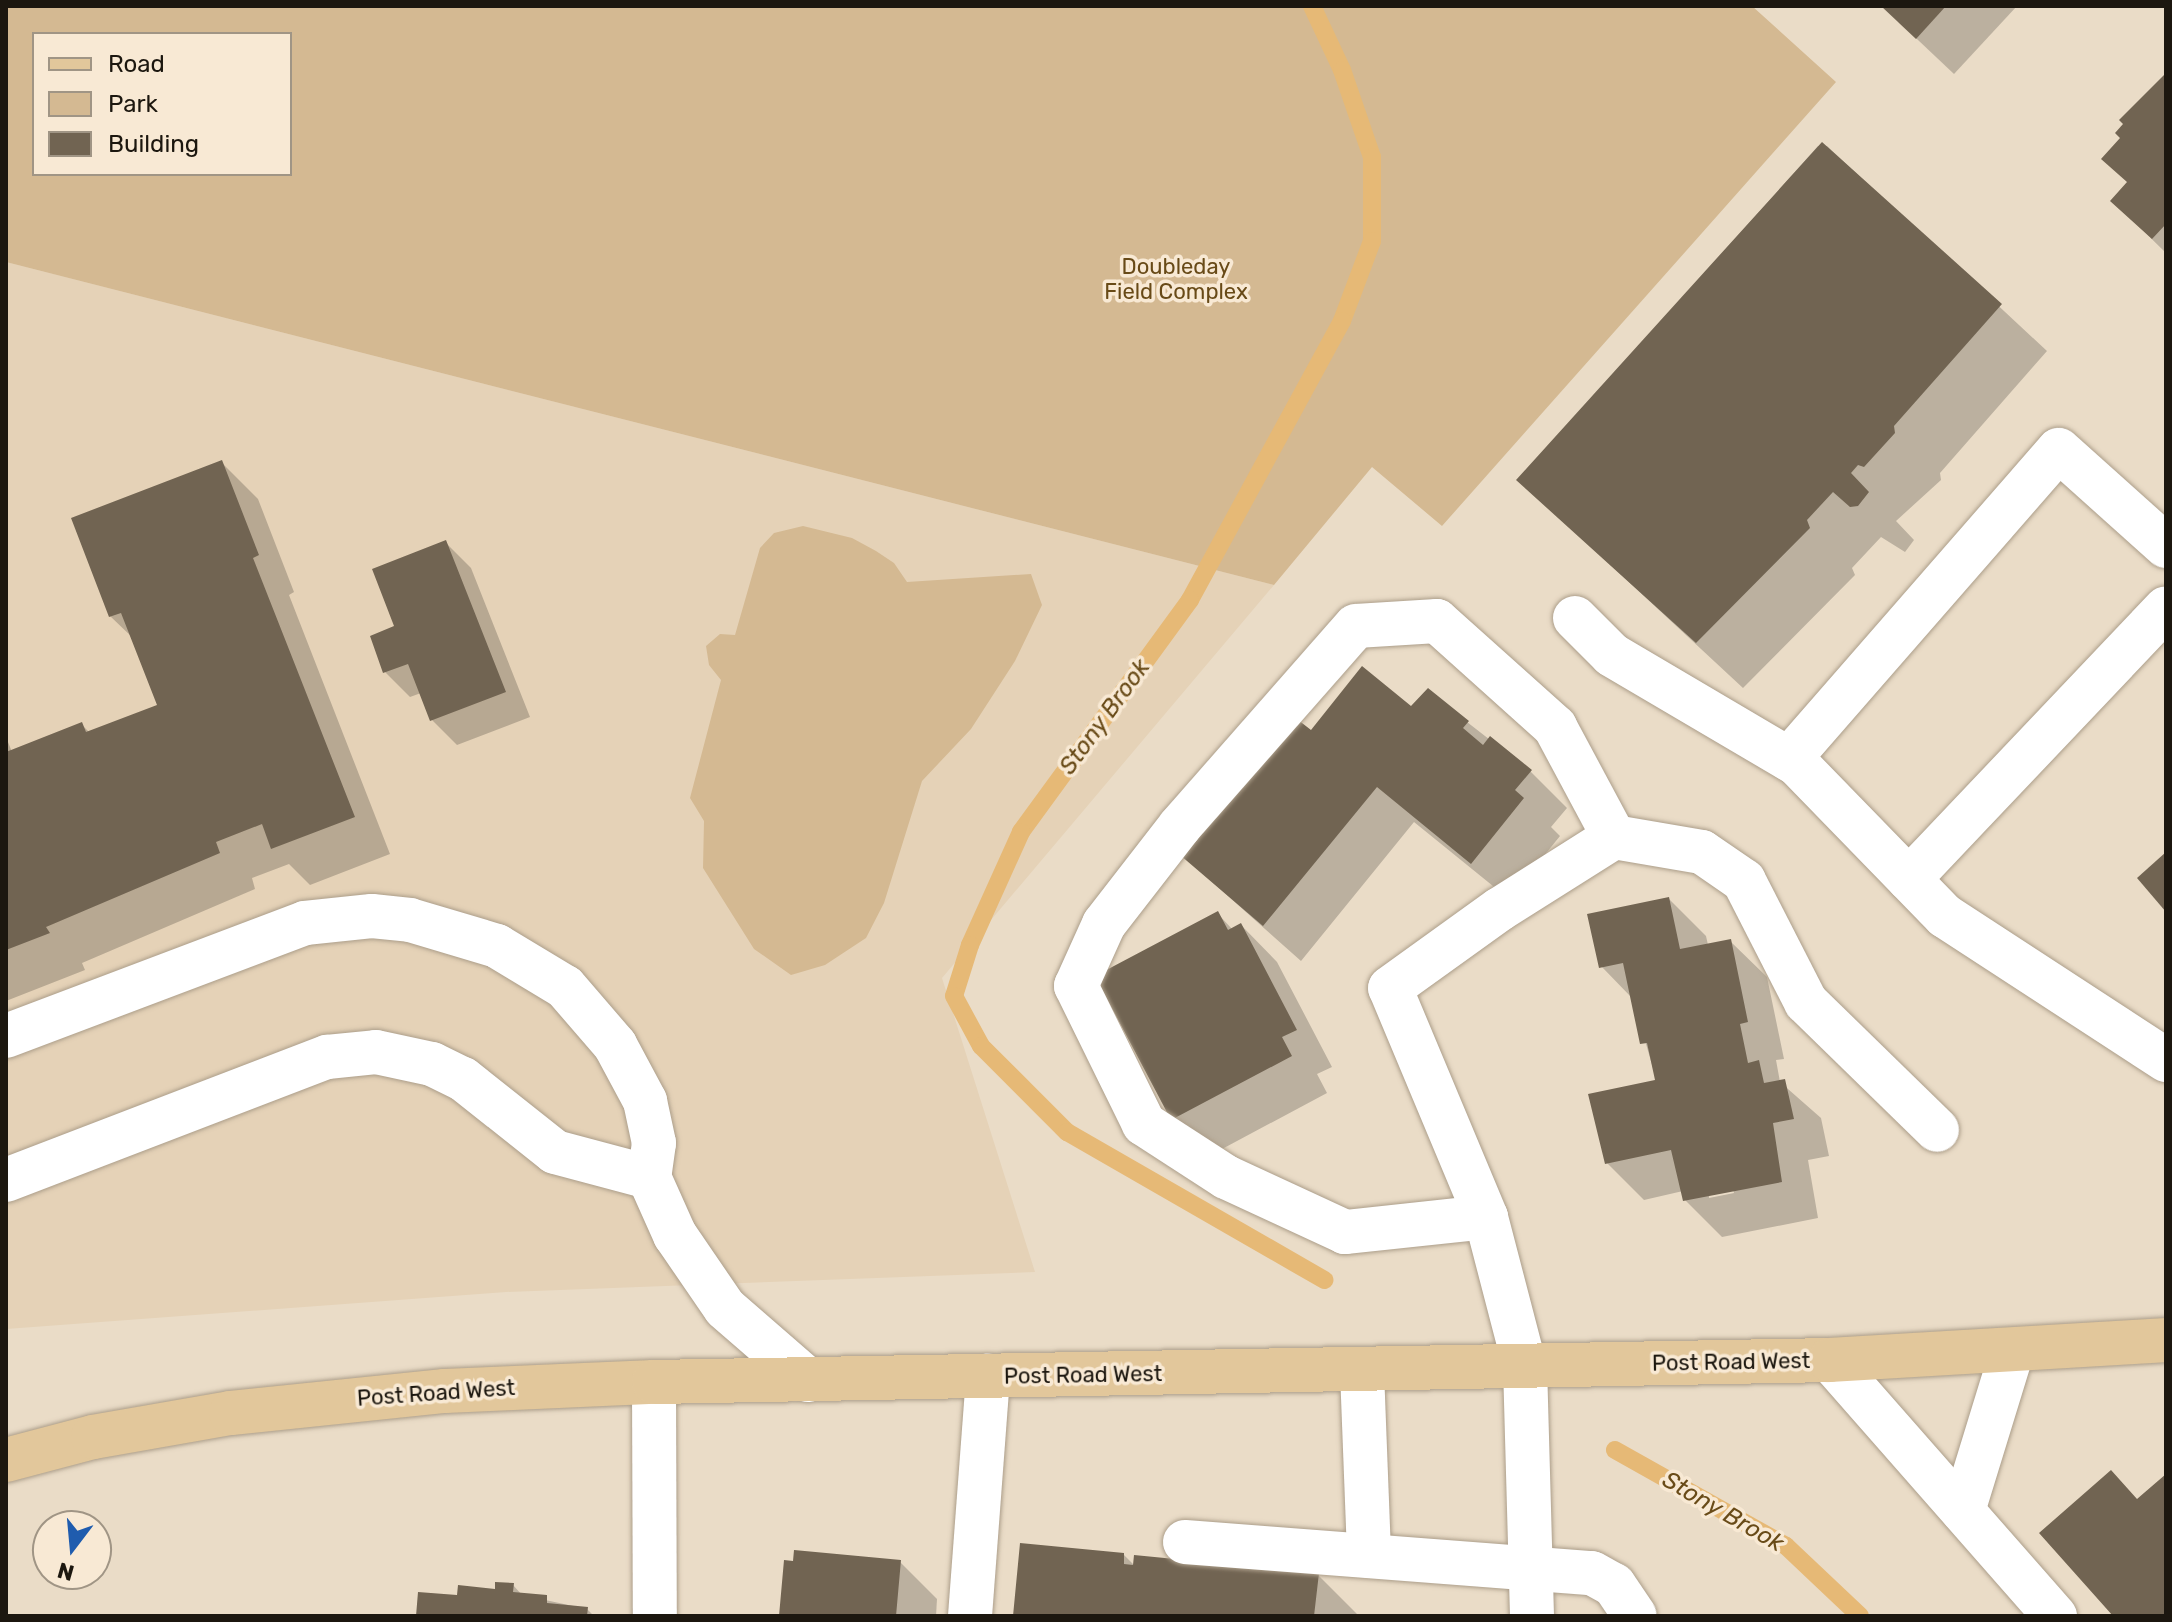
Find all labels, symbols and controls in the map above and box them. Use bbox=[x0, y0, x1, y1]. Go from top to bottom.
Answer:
legend bbox=[32, 32, 292, 176]
text: Road bbox=[108, 50, 165, 78]
text: Park bbox=[108, 90, 158, 118]
text: Building bbox=[108, 130, 199, 158]
park label: Doubleday Field Complex bbox=[1104, 253, 1248, 304]
water label: Stony Brook bbox=[1053, 653, 1157, 781]
street label: Post Road West bbox=[1651, 1347, 1811, 1377]
street label: Post Road West bbox=[1003, 1360, 1163, 1390]
street label: Post Road West bbox=[356, 1374, 516, 1412]
water label: Stony Brook bbox=[1657, 1466, 1789, 1558]
north arrow bbox=[32, 1510, 112, 1590]
text: N bbox=[54, 1556, 77, 1587]

